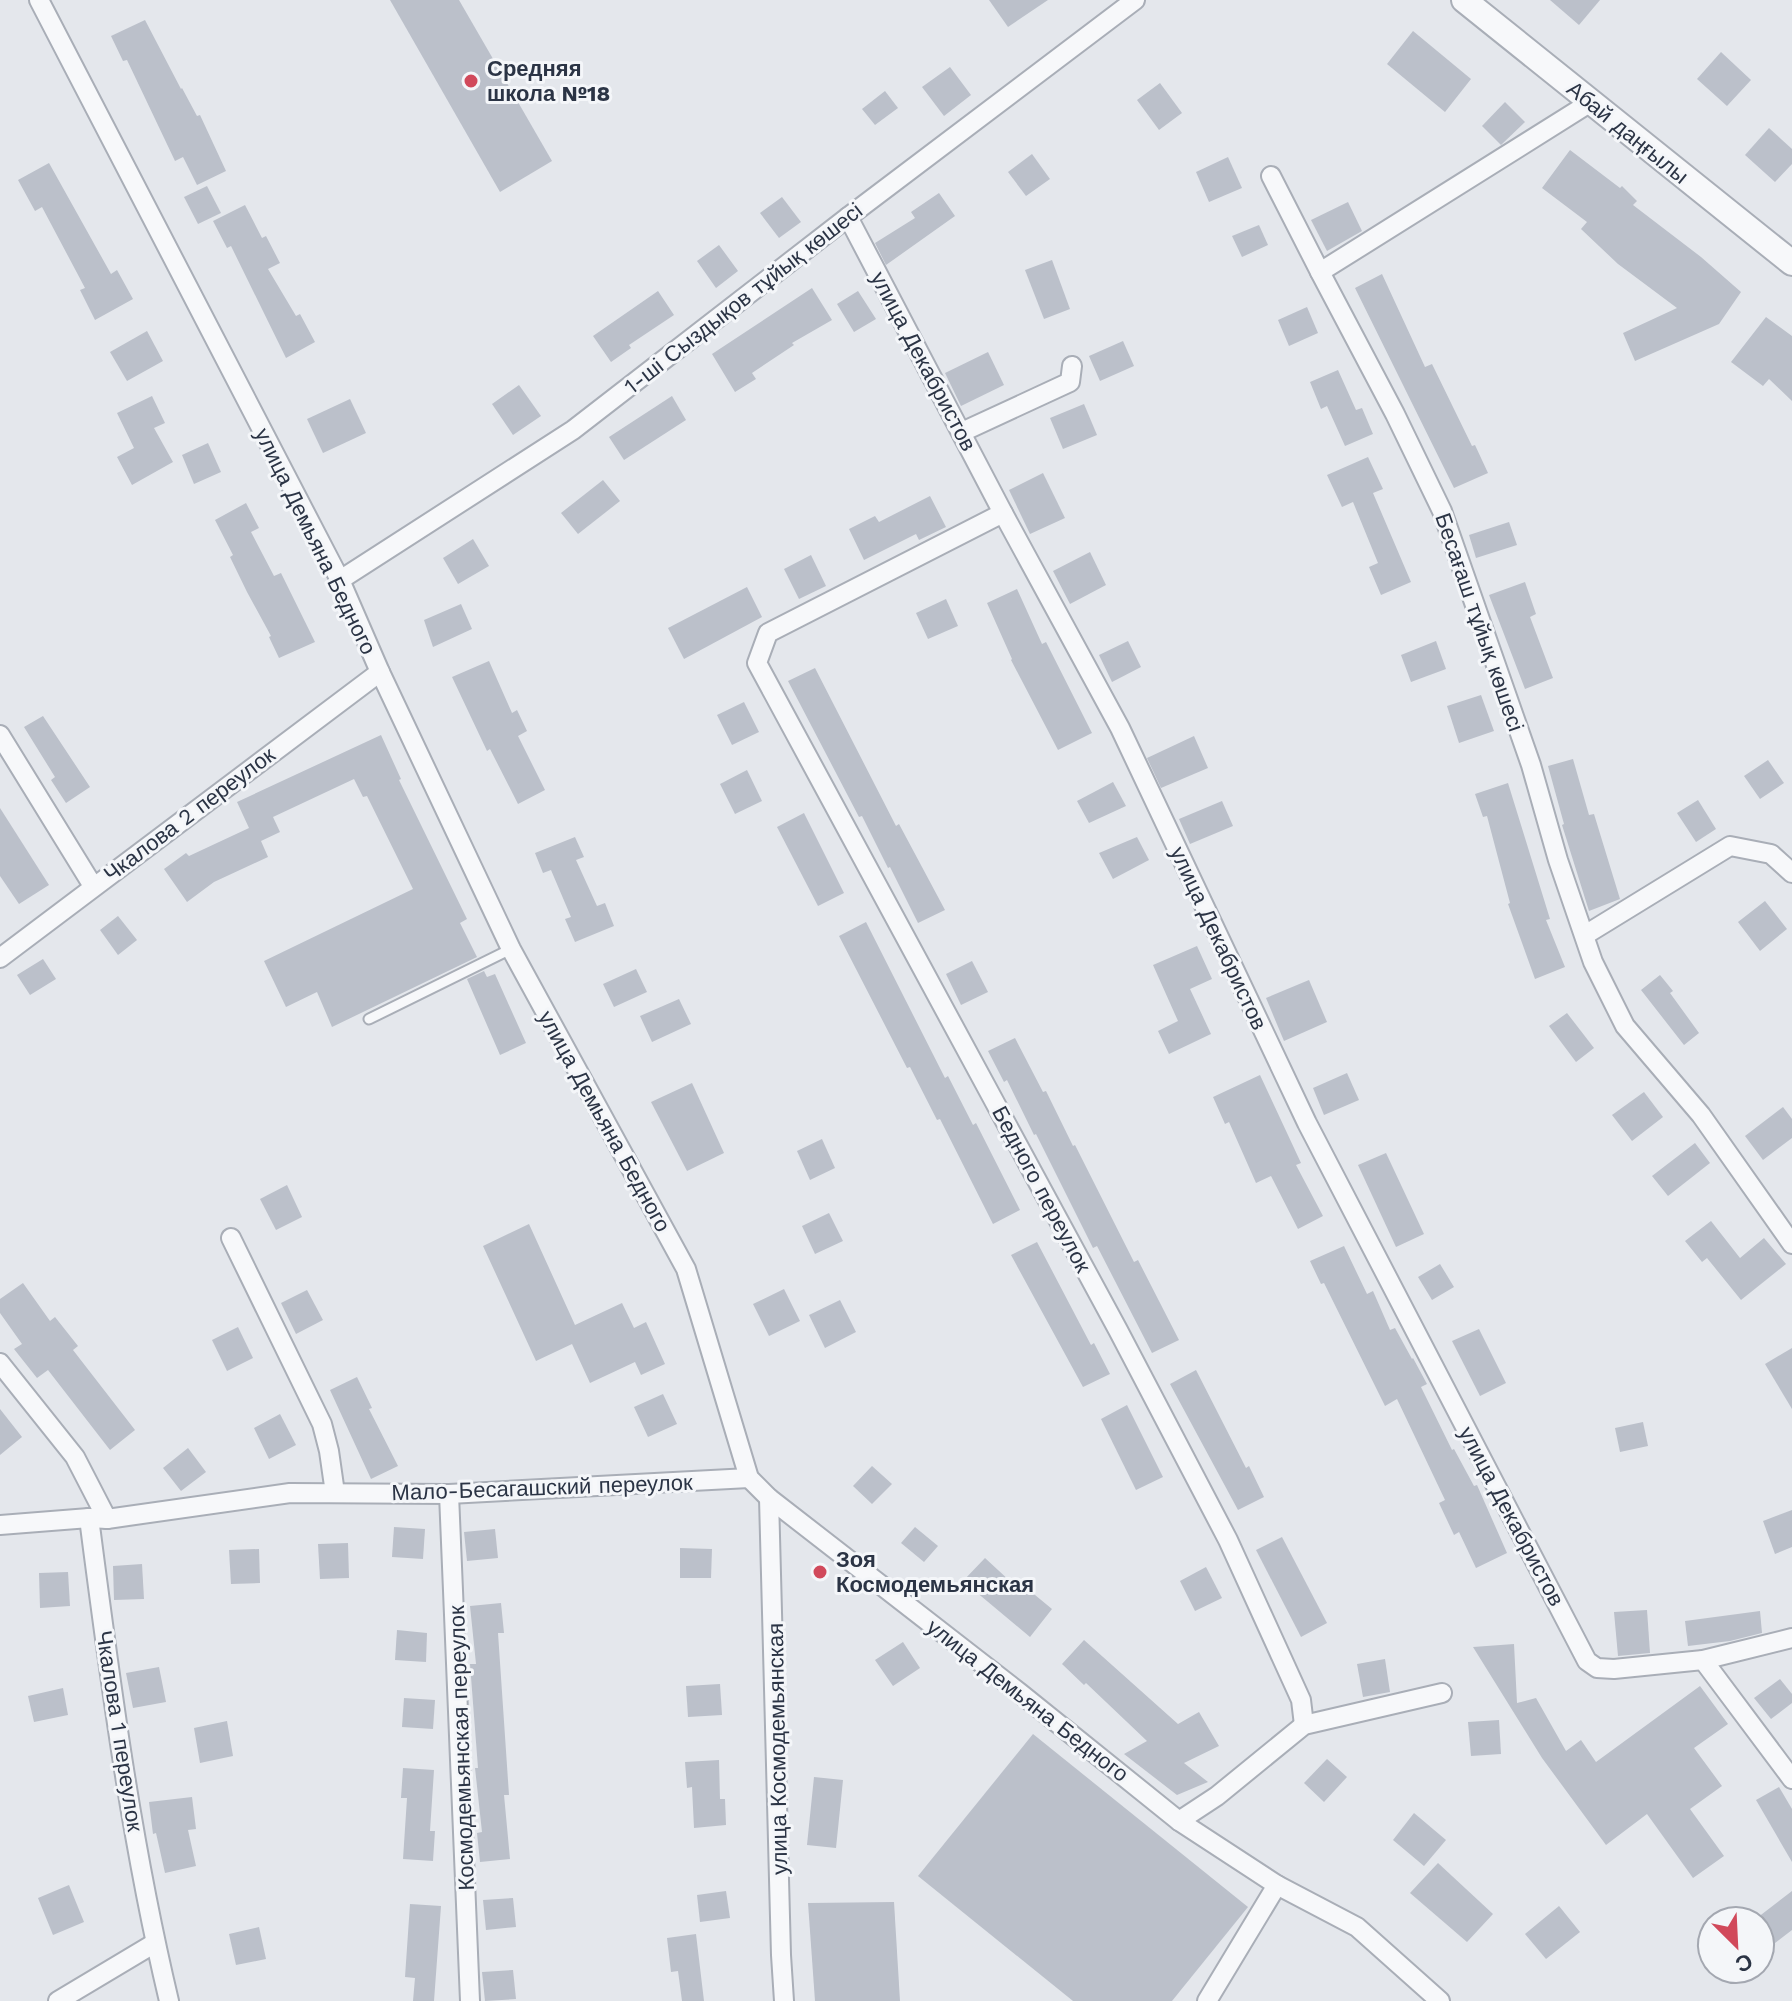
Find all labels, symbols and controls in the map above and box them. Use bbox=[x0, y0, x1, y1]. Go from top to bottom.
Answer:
place label: Средняя школа №18 bbox=[487, 56, 610, 106]
marker: Средняя школа №18 bbox=[462, 72, 480, 90]
street label: Абай даңғылы bbox=[1562, 76, 1693, 189]
street label: 1-ші Сыздықов тұйық көшесі bbox=[619, 198, 867, 399]
street label: улица Декабристов bbox=[866, 267, 981, 455]
street label: улица Демьяна Бедного bbox=[250, 424, 381, 658]
street label: Бесағаш тұйық көшесі bbox=[1430, 510, 1529, 735]
street label: Чкалова 2 переулок bbox=[99, 742, 280, 887]
street label: улица Декабристов bbox=[1165, 843, 1272, 1034]
street label: улица Демьяна Бедного bbox=[533, 1006, 676, 1236]
street label: Бедного переулок bbox=[987, 1102, 1096, 1277]
street label: улица Декабристов bbox=[1454, 1422, 1569, 1610]
street label: Мало-Бесагашский переулок bbox=[391, 1470, 693, 1505]
place label: Зоя Космодемьянская bbox=[836, 1547, 1034, 1597]
marker: Зоя Космодемьянская bbox=[811, 1563, 829, 1581]
street label: Космодемьянская переулок bbox=[444, 1605, 479, 1891]
street label: улица Демьяна Бедного bbox=[922, 1614, 1133, 1787]
street label: улица Космодемьянская bbox=[763, 1623, 792, 1875]
street label: Чкалова 1 переулок bbox=[91, 1629, 148, 1834]
north arrow bbox=[1696, 1905, 1776, 1985]
text: С bbox=[1731, 1948, 1756, 1978]

